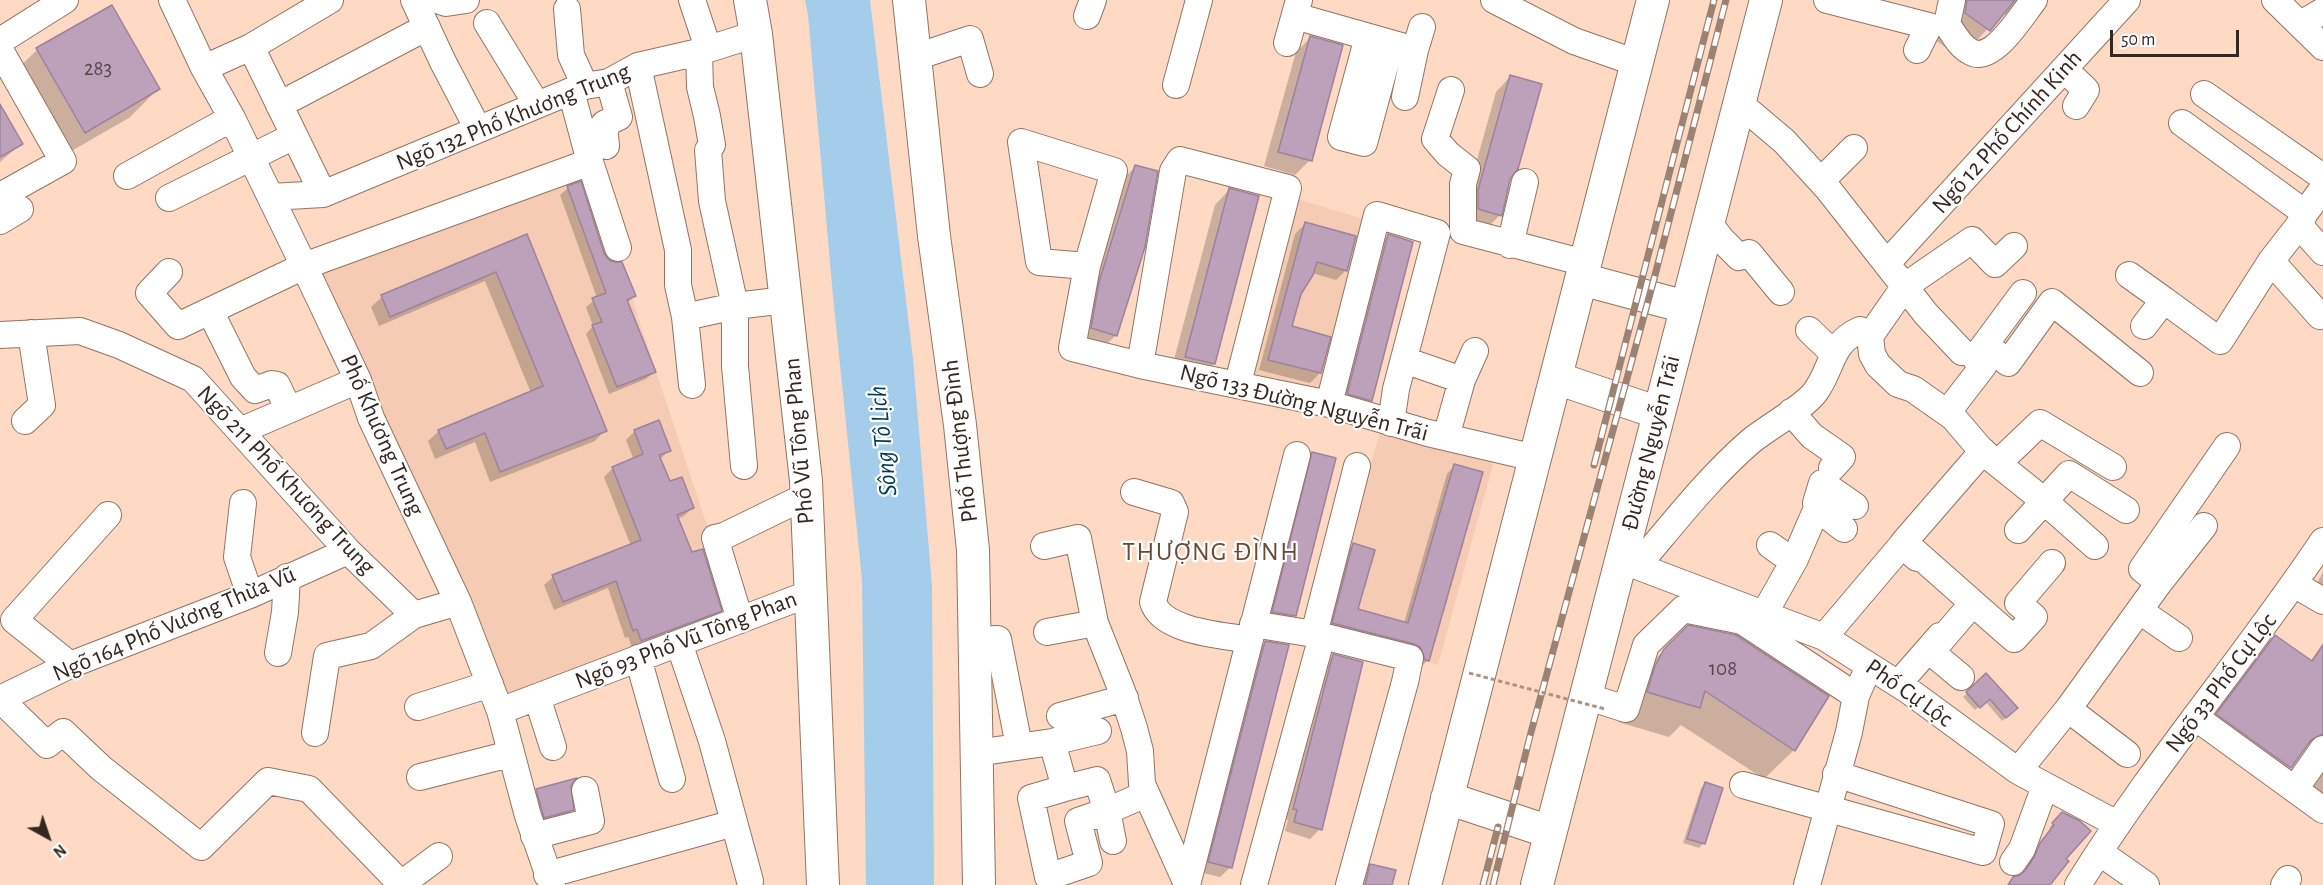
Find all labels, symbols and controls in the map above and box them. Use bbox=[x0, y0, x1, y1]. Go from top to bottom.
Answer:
scale bar bbox=[2113, 18, 2242, 56]
text: 50 m bbox=[2121, 31, 2155, 49]
street label: Ngõ 12 Phố Chính Kinh bbox=[1926, 44, 2088, 220]
house number: 283 bbox=[84, 56, 112, 82]
street label: Ngõ 132 Phố Khương Trung bbox=[392, 57, 634, 177]
street label: Phố Khương Trung bbox=[334, 350, 430, 520]
street label: Đường Nguyễn Trãi bbox=[1615, 352, 1687, 534]
street label: Phố Vũ Tông Phan bbox=[777, 356, 821, 526]
street label: Phố Thượng Đình bbox=[936, 358, 984, 524]
street label: Ngõ 133 Đường Nguyễn Trãi bbox=[1177, 358, 1431, 448]
street label: Ngõ 211 Phố Khương Trung bbox=[191, 379, 381, 581]
water label: Sông Tô Lịch bbox=[862, 384, 904, 498]
district label: THƯỢNG ĐÌNH bbox=[1122, 536, 1300, 568]
street label: Ngõ 164 Phố Vương Thừa Vũ bbox=[48, 560, 300, 688]
street label: Ngõ 93 Phố Vũ Tông Phan bbox=[571, 584, 801, 696]
street label: Ngõ 33 Phố Cự Lộc bbox=[2159, 608, 2283, 758]
street label: Phố Cự Lộc bbox=[1860, 653, 1958, 733]
house number: 108 bbox=[1709, 656, 1737, 682]
north arrow bbox=[18, 807, 78, 867]
text: N bbox=[50, 841, 69, 860]

